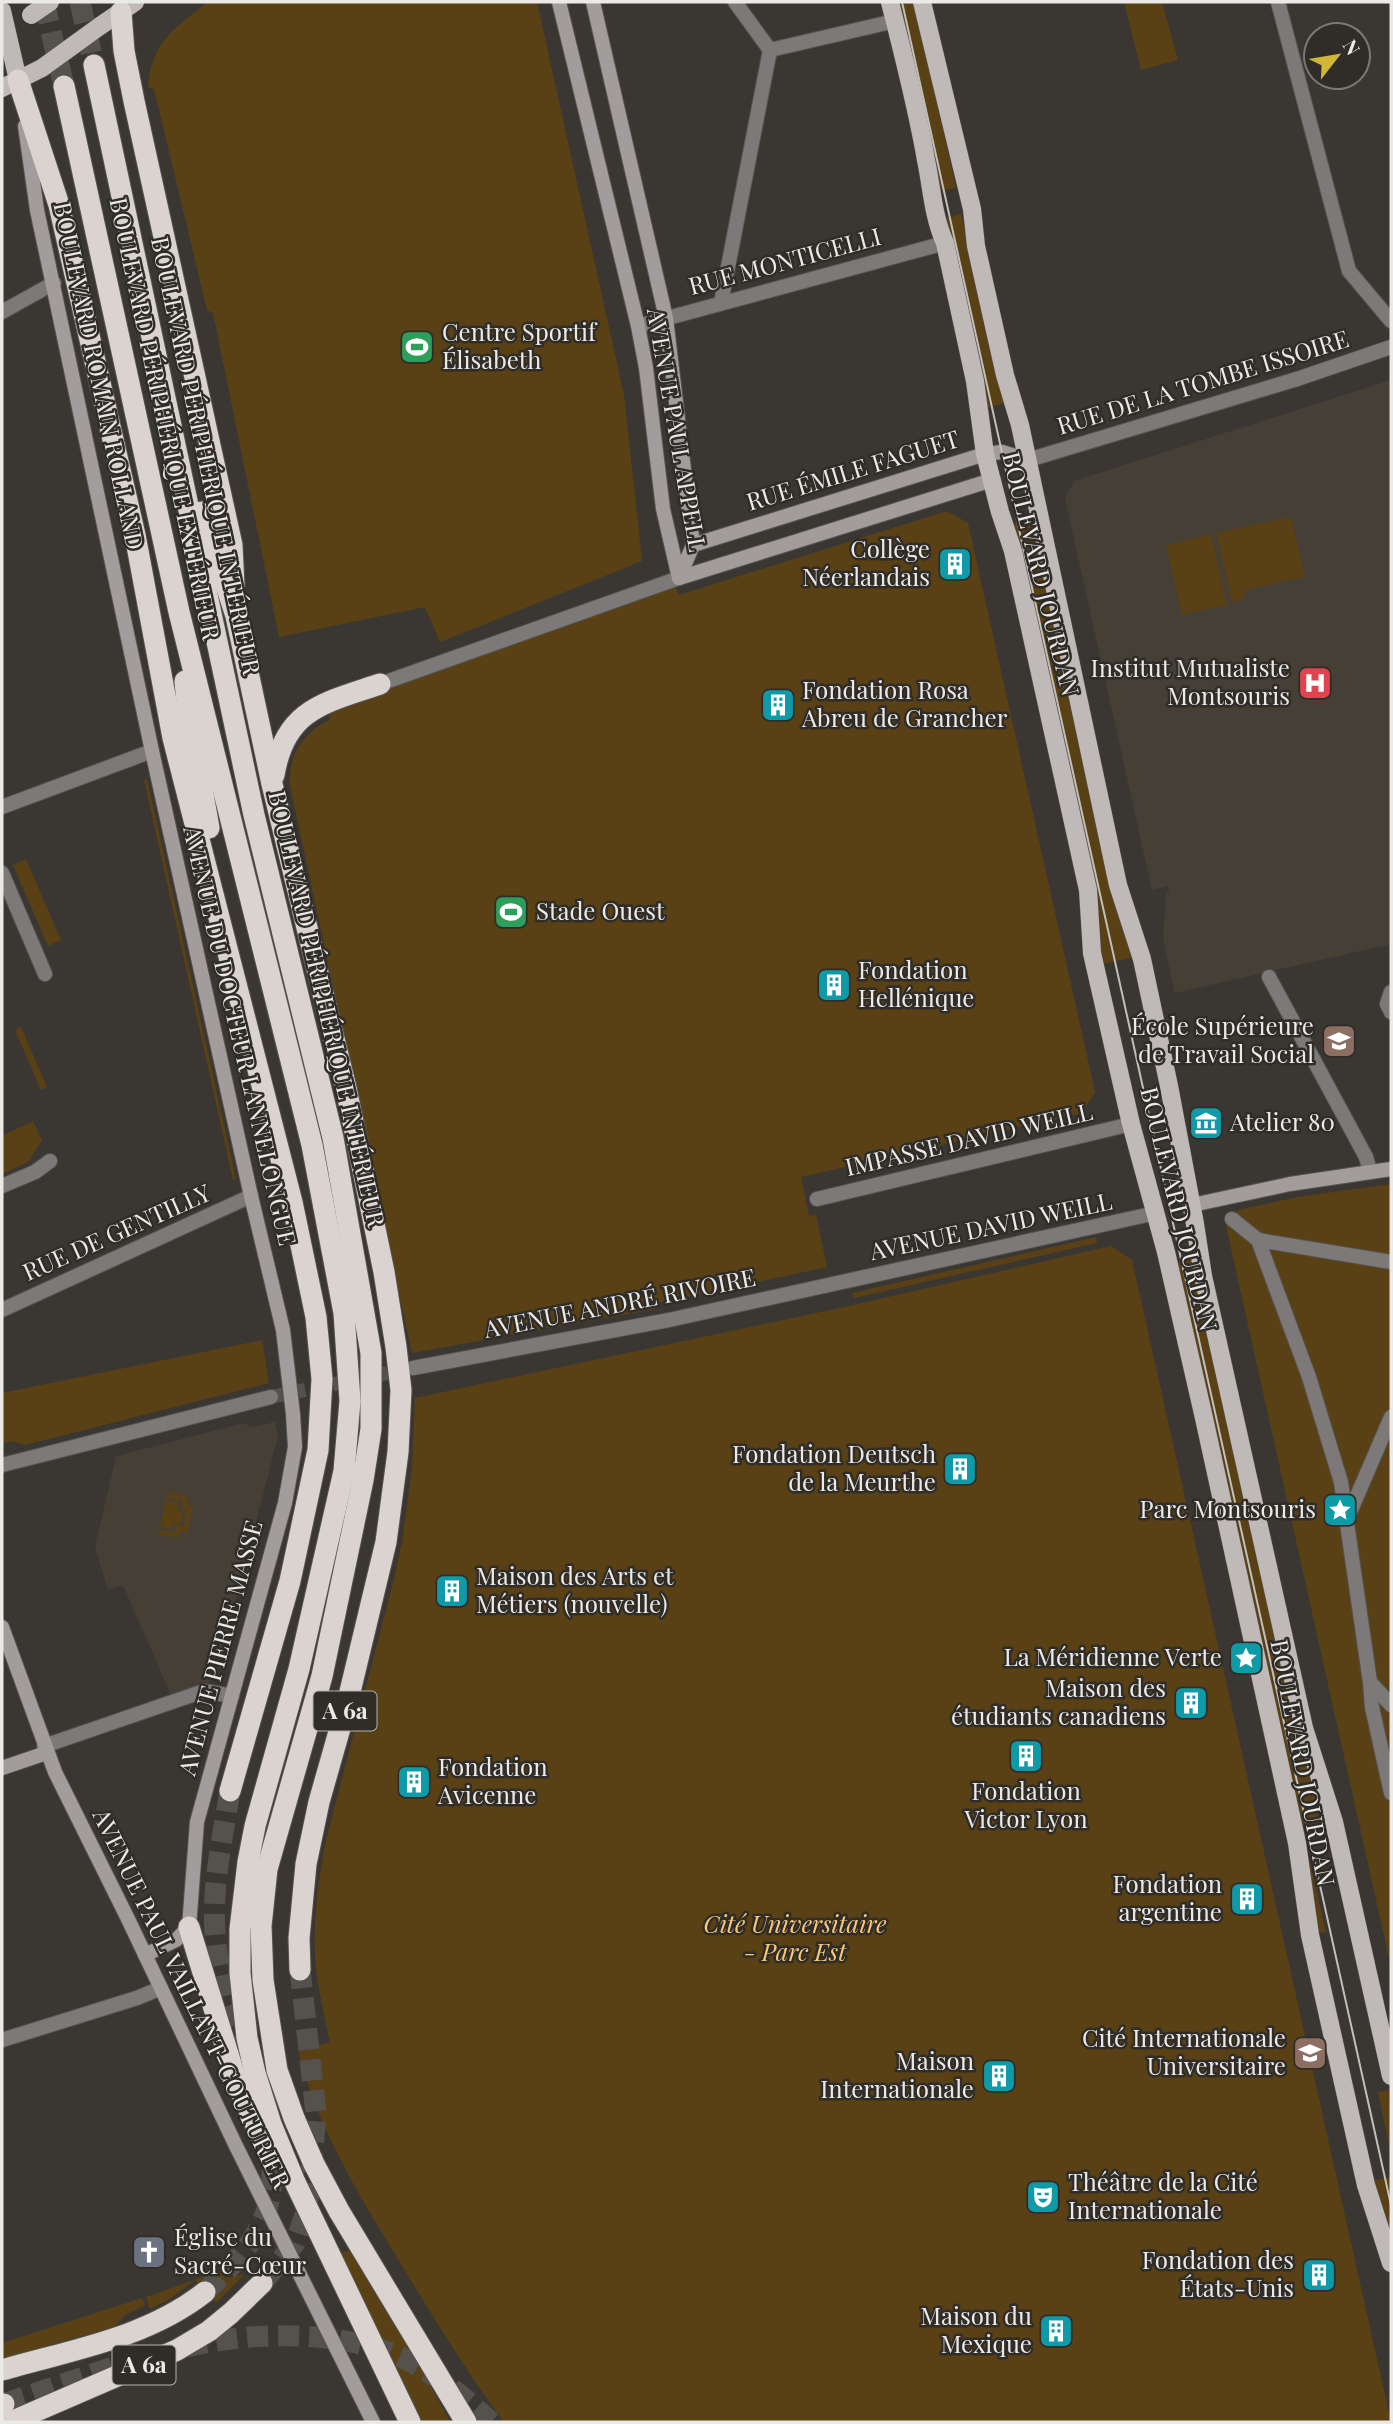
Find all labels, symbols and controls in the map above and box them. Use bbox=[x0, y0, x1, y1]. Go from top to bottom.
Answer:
north arrow bbox=[1302, 21, 1372, 91]
text: N bbox=[1338, 34, 1367, 60]
street label: BOULEVARD PÉRIPHÉRIQUE EXTÉRIEUR bbox=[103, 194, 229, 643]
street label: BOULEVARD ROMAIN ROLLAND bbox=[47, 199, 152, 552]
street label: RUE MONTICELLI bbox=[685, 219, 884, 301]
street label: BOULEVARD PÉRIPHÉRIQUE INTÉRIEUR bbox=[145, 234, 269, 678]
street label: AVENUE PAUL APPELL bbox=[641, 304, 715, 554]
place label: Centre Sportif Élisabeth bbox=[442, 315, 598, 375]
street label: RUE DE LA TOMBE ISSOIRE bbox=[1053, 321, 1352, 441]
sports icon: Centre Sportif Élisabeth bbox=[398, 328, 436, 366]
street label: RUE ÉMILE FAGUET bbox=[742, 421, 963, 517]
street label: BOULEVARD JOURDAN bbox=[996, 448, 1088, 699]
place label: Collège Néerlandais bbox=[802, 532, 930, 592]
building icon: Collège Néerlandais bbox=[936, 545, 974, 583]
place label: Institut Mutualiste Montsouris bbox=[1091, 651, 1290, 711]
hospital icon: Institut Mutualiste Montsouris bbox=[1296, 664, 1334, 702]
place label: Fondation Rosa Abreu de Grancher bbox=[801, 673, 1008, 733]
building icon: Fondation Rosa Abreu de Grancher bbox=[759, 686, 797, 724]
street label: BOULEVARD PÉRIPHÉRIQUE INTÉRIEUR bbox=[262, 787, 394, 1230]
street label: AVENUE DU DOCTEUR LANNELONGUE bbox=[177, 822, 305, 1248]
sports icon: Stade Ouest bbox=[492, 893, 530, 931]
place label: Stade Ouest bbox=[536, 894, 665, 926]
place label: Fondation Hellénique bbox=[858, 953, 974, 1013]
building icon: Fondation Hellénique bbox=[815, 966, 853, 1004]
place label: École Supérieure de Travail Social bbox=[1131, 1009, 1314, 1069]
school or university icon: École Supérieure de Travail Social bbox=[1320, 1022, 1358, 1060]
street label: BOULEVARD JOURDAN bbox=[1134, 1083, 1226, 1334]
street label: IMPASSE DAVID WEILL bbox=[842, 1094, 1095, 1182]
museum icon: Atelier 80 bbox=[1187, 1104, 1225, 1142]
place label: Atelier 80 bbox=[1229, 1105, 1335, 1137]
street label: RUE DE GENTILLY bbox=[17, 1175, 216, 1287]
street label: AVENUE DAVID WEILL bbox=[866, 1184, 1115, 1267]
street label: AVENUE ANDRÉ RIVOIRE bbox=[480, 1260, 758, 1344]
place label: Fondation Deutsch de la Meurthe bbox=[732, 1437, 936, 1497]
building icon: Fondation Deutsch de la Meurthe bbox=[941, 1450, 979, 1488]
place icon: Parc Montsouris bbox=[1321, 1491, 1359, 1529]
place label: Parc Montsouris bbox=[1140, 1492, 1316, 1524]
street label: AVENUE PIERRE MASSE bbox=[169, 1517, 269, 1779]
place label: Maison des Arts et Métiers (nouvelle) bbox=[476, 1559, 674, 1619]
building icon: Maison des Arts et Métiers (nouvelle) bbox=[433, 1572, 471, 1610]
street label: BOULEVARD JOURDAN bbox=[1264, 1637, 1344, 1889]
place icon: La Méridienne Verte bbox=[1227, 1639, 1265, 1677]
place label: La Méridienne Verte bbox=[1004, 1640, 1222, 1672]
place label: Maison des étudiants canadiens bbox=[951, 1671, 1166, 1731]
building icon: Maison des étudiants canadiens bbox=[1172, 1684, 1210, 1722]
road number: A 6a bbox=[314, 1692, 376, 1730]
building icon: Fondation Victor Lyon bbox=[1007, 1737, 1045, 1775]
place label: Fondation Avicenne bbox=[437, 1750, 547, 1810]
building icon: Fondation Avicenne bbox=[395, 1763, 433, 1801]
place label: Fondation Victor Lyon bbox=[964, 1774, 1087, 1834]
street label: AVENUE PAUL VAILLANT-COUTURIER bbox=[86, 1802, 299, 2194]
place label: Fondation argentine bbox=[1113, 1867, 1222, 1927]
building icon: Fondation argentine bbox=[1228, 1880, 1266, 1918]
park label: Cité Universitaire - Parc Est bbox=[704, 1907, 886, 1967]
place label: Cité Internationale Universitaire bbox=[1082, 2021, 1286, 2081]
school or university icon: Cité Internationale Universitaire bbox=[1291, 2034, 1329, 2072]
place label: Maison Internationale bbox=[820, 2044, 974, 2104]
building icon: Maison Internationale bbox=[980, 2057, 1018, 2095]
place label: Théâtre de la Cité Internationale bbox=[1068, 2165, 1258, 2225]
theatre icon: Théâtre de la Cité Internationale bbox=[1024, 2178, 1062, 2216]
place label: Église du Sacré-Cœur bbox=[174, 2220, 306, 2280]
church icon: Église du Sacré-Cœur bbox=[130, 2233, 168, 2271]
place label: Fondation des États-Unis bbox=[1142, 2243, 1294, 2303]
building icon: Fondation des États-Unis bbox=[1300, 2256, 1338, 2294]
place label: Maison du Mexique bbox=[920, 2299, 1032, 2359]
building icon: Maison du Mexique bbox=[1037, 2312, 1075, 2350]
road number: A 6a bbox=[113, 2346, 176, 2384]

